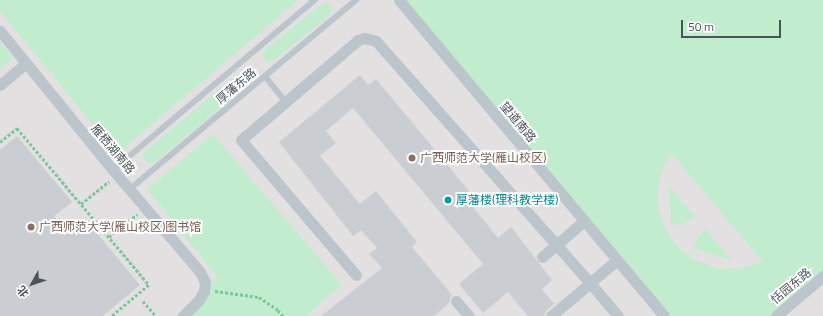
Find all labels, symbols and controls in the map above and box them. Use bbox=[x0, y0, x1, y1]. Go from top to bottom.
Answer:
scale bar bbox=[683, 12, 783, 38]
text: 50 m bbox=[688, 17, 714, 36]
street label: 厚藩东路 bbox=[213, 65, 259, 107]
street label: 望道南路 bbox=[497, 99, 539, 145]
street label: 雁栖湖南路 bbox=[88, 121, 138, 177]
place label: 广西师范大学(雁山校区) bbox=[420, 151, 546, 165]
marker: 广西师范大学(雁山校区) bbox=[407, 153, 417, 163]
place label: 厚藩楼(理科教学楼) bbox=[456, 193, 558, 207]
marker: 厚藩楼(理科教学楼) bbox=[443, 195, 453, 205]
place label: 广西师范大学(雁山校区)图书馆 bbox=[39, 220, 201, 234]
marker: 广西师范大学(雁山校区)图书馆 bbox=[26, 222, 36, 232]
north arrow bbox=[12, 264, 52, 304]
street label: 恬园东路 bbox=[768, 265, 814, 307]
text: 北 bbox=[13, 282, 32, 301]

